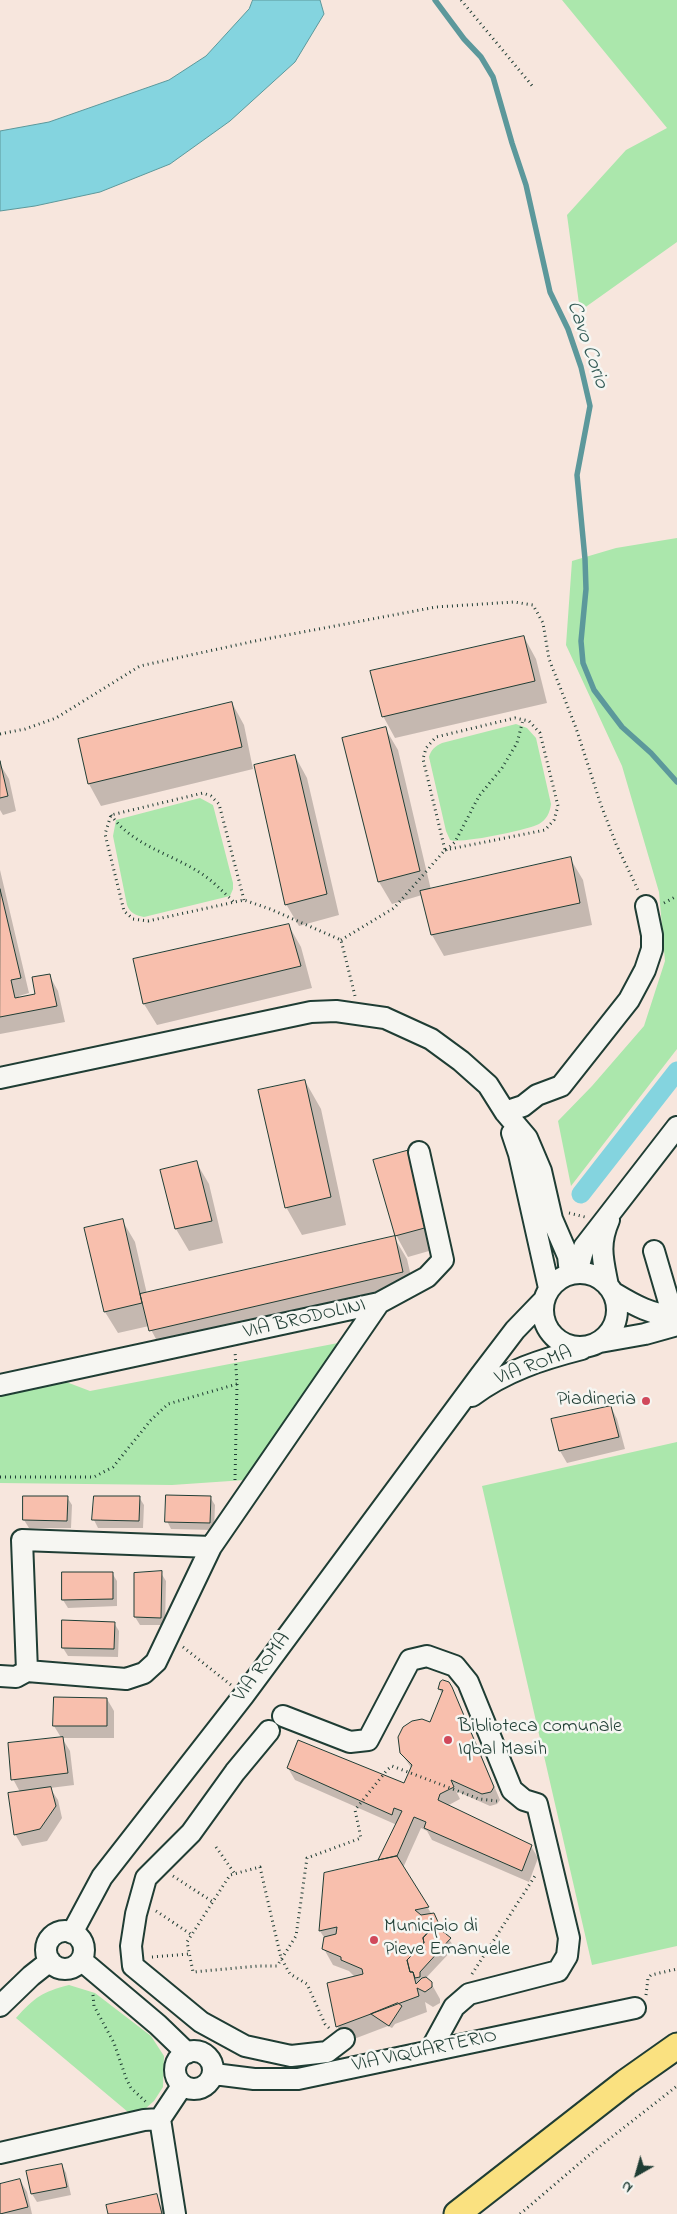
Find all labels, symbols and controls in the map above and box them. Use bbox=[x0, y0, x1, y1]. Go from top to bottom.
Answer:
water label: Cavo Corio bbox=[559, 298, 613, 392]
street label: VIA BRODOLINI bbox=[242, 1294, 368, 1346]
street label: VIA ROMA bbox=[492, 1342, 576, 1392]
place label: Piadineria bbox=[557, 1389, 636, 1413]
marker: Piadineria bbox=[640, 1395, 652, 1407]
street label: VIA ROMA bbox=[229, 1629, 297, 1707]
place label: Biblioteca comunale Iqbal Masih bbox=[458, 1716, 622, 1763]
marker: Biblioteca comunale Iqbal Masih bbox=[442, 1734, 454, 1746]
place label: Municipio di Pieve Emanuele bbox=[384, 1916, 510, 1963]
marker: Municipio di Pieve Emanuele bbox=[368, 1934, 380, 1946]
street label: VIA VIQUARTERIO bbox=[351, 2025, 499, 2079]
north arrow bbox=[612, 2149, 662, 2199]
text: N bbox=[617, 2175, 638, 2197]

